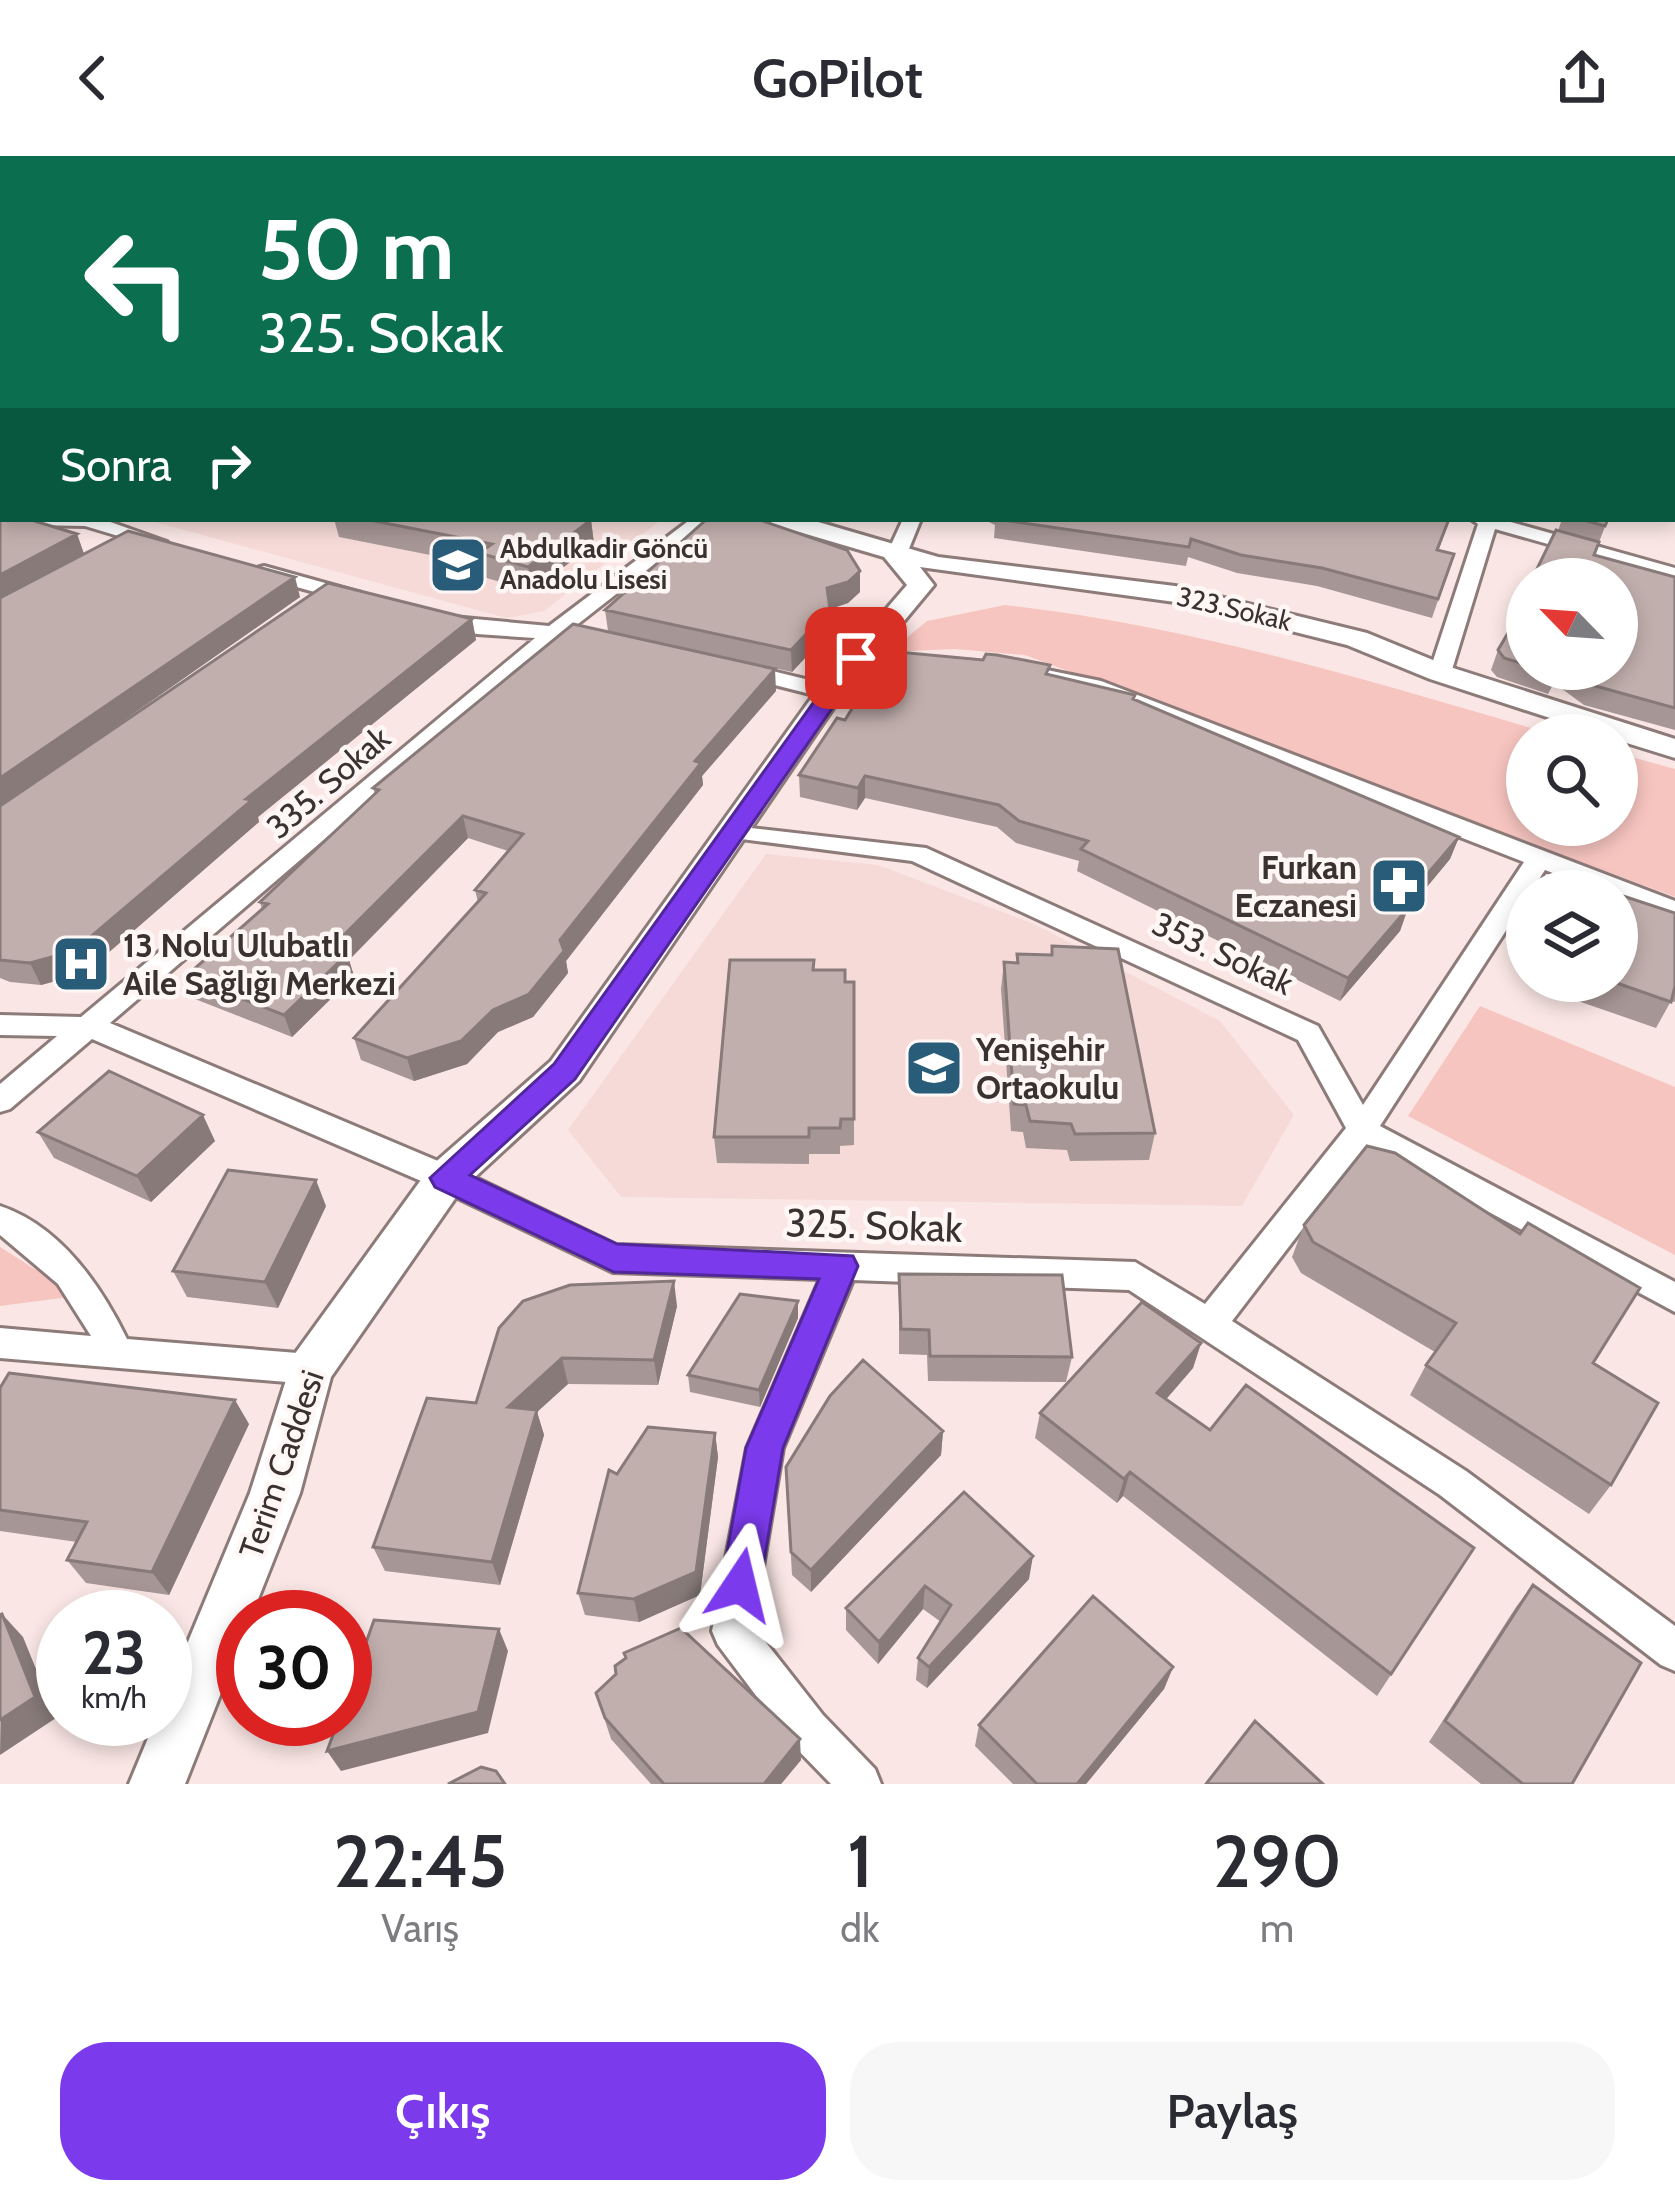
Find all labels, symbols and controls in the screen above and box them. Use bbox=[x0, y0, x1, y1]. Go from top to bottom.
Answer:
icon: back bbox=[60, 45, 126, 111]
text: GoPilot bbox=[752, 45, 923, 111]
icon: share bbox=[1549, 45, 1615, 111]
text: 50 m bbox=[258, 198, 454, 300]
icon: left bbox=[60, 204, 216, 360]
text: 325. Sokak bbox=[258, 300, 503, 366]
icon: right bbox=[196, 432, 262, 498]
text: Sonra bbox=[60, 438, 172, 492]
place label: Abdulkadir Göncü Anadolu Lisesi bbox=[500, 532, 708, 596]
school or university icon: Abdulkadir Göncü Anadolu Lisesi bbox=[427, 534, 489, 596]
north arrow bbox=[1506, 558, 1638, 690]
map controls bbox=[1506, 558, 1638, 1002]
street label: 323.Sokak bbox=[1174, 579, 1296, 638]
pin bbox=[805, 607, 907, 709]
icon: arrive bbox=[823, 625, 889, 691]
button: search bbox=[1506, 714, 1638, 846]
street label: 335. Sokak bbox=[258, 717, 398, 846]
place label: Furkan Eczanesi bbox=[1234, 847, 1357, 925]
pharmacy icon: Furkan Eczanesi bbox=[1368, 855, 1430, 917]
button: layers bbox=[1506, 870, 1638, 1002]
street label: 353. Sokak bbox=[1146, 903, 1300, 1003]
place label: 13 Nolu Ulubatlı Aile Sağlığı Merkezi bbox=[123, 925, 396, 1003]
hospital icon: 13 Nolu Ulubatlı Aile Sağlığı Merkezi bbox=[50, 933, 112, 995]
place label: Yenişehir Ortaokulu bbox=[975, 1029, 1119, 1107]
school or university icon: Yenişehir Ortaokulu bbox=[903, 1037, 965, 1099]
street label: 325. Sokak bbox=[785, 1198, 964, 1252]
street label: Terim Caddesi bbox=[230, 1365, 332, 1563]
position arrow bbox=[677, 1522, 803, 1648]
speed limit sign: 30 bbox=[216, 1590, 372, 1746]
text: 23 bbox=[82, 1616, 146, 1689]
text: km/h bbox=[81, 1679, 147, 1716]
text: 22:45 bbox=[333, 1818, 507, 1905]
text: 1 bbox=[847, 1818, 873, 1905]
text: 290 bbox=[1213, 1818, 1342, 1905]
text: Varış bbox=[381, 1904, 459, 1952]
text: dk bbox=[840, 1904, 879, 1952]
text: m bbox=[1260, 1904, 1294, 1952]
button: Çıkış bbox=[60, 2042, 826, 2180]
button: Paylaş bbox=[850, 2042, 1615, 2180]

